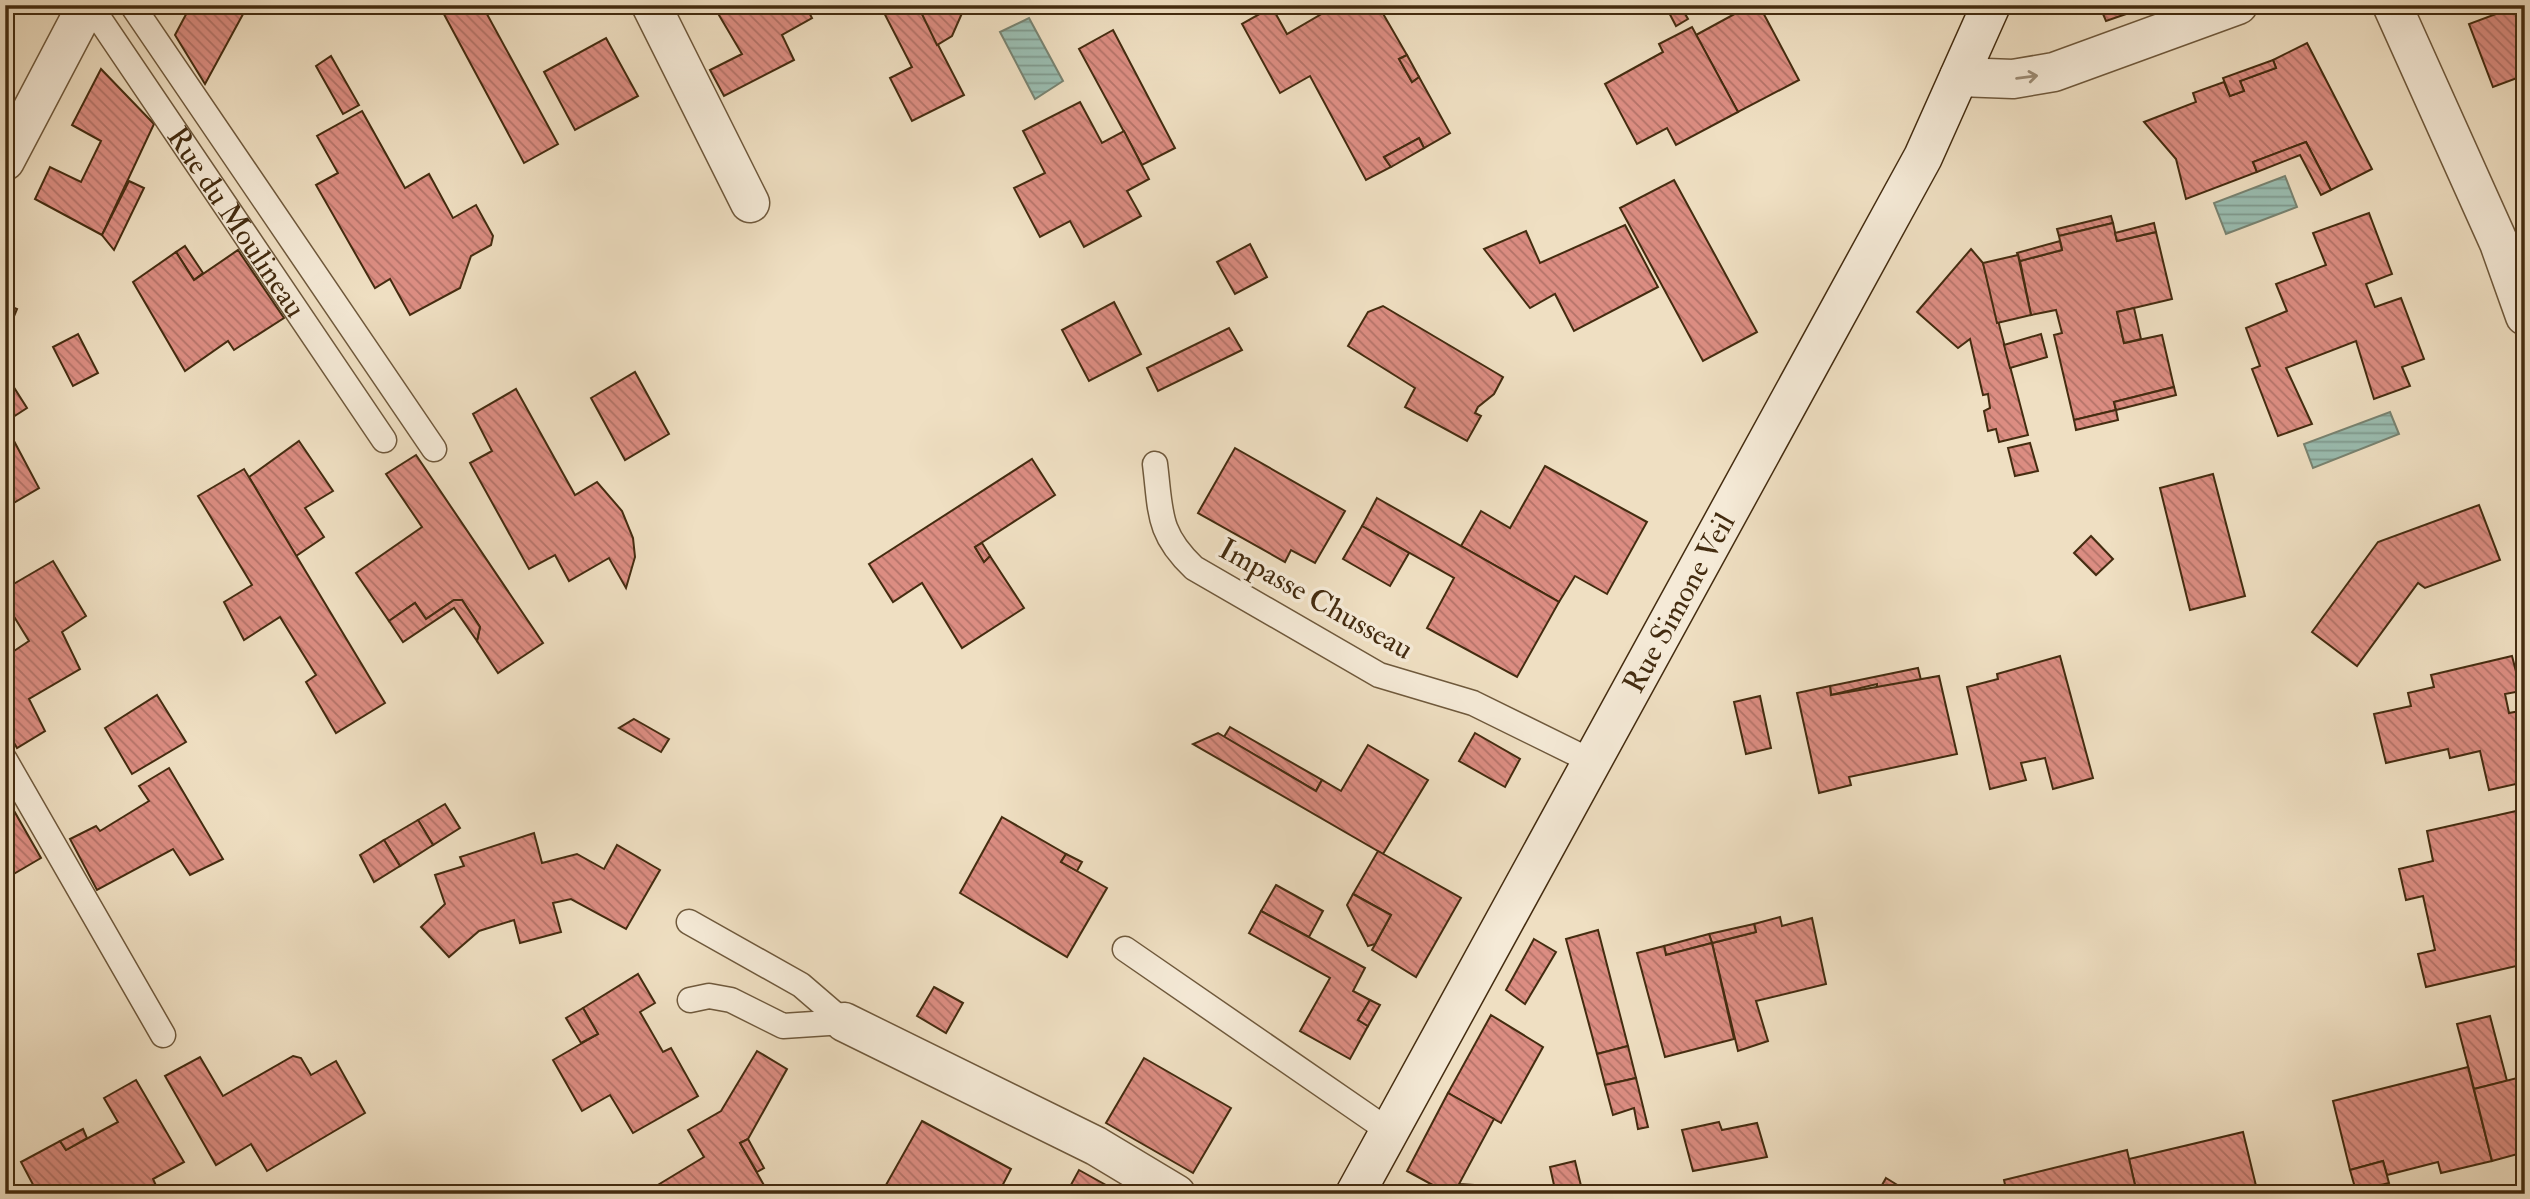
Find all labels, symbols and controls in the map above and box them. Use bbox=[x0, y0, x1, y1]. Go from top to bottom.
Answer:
one-way arrow bbox=[2015, 70, 2038, 83]
street label: Rue du Moulineau bbox=[159, 120, 314, 324]
street label: Rue Simone Veil bbox=[1615, 506, 1743, 699]
street label: Impasse Chusseau bbox=[1212, 530, 1420, 668]

